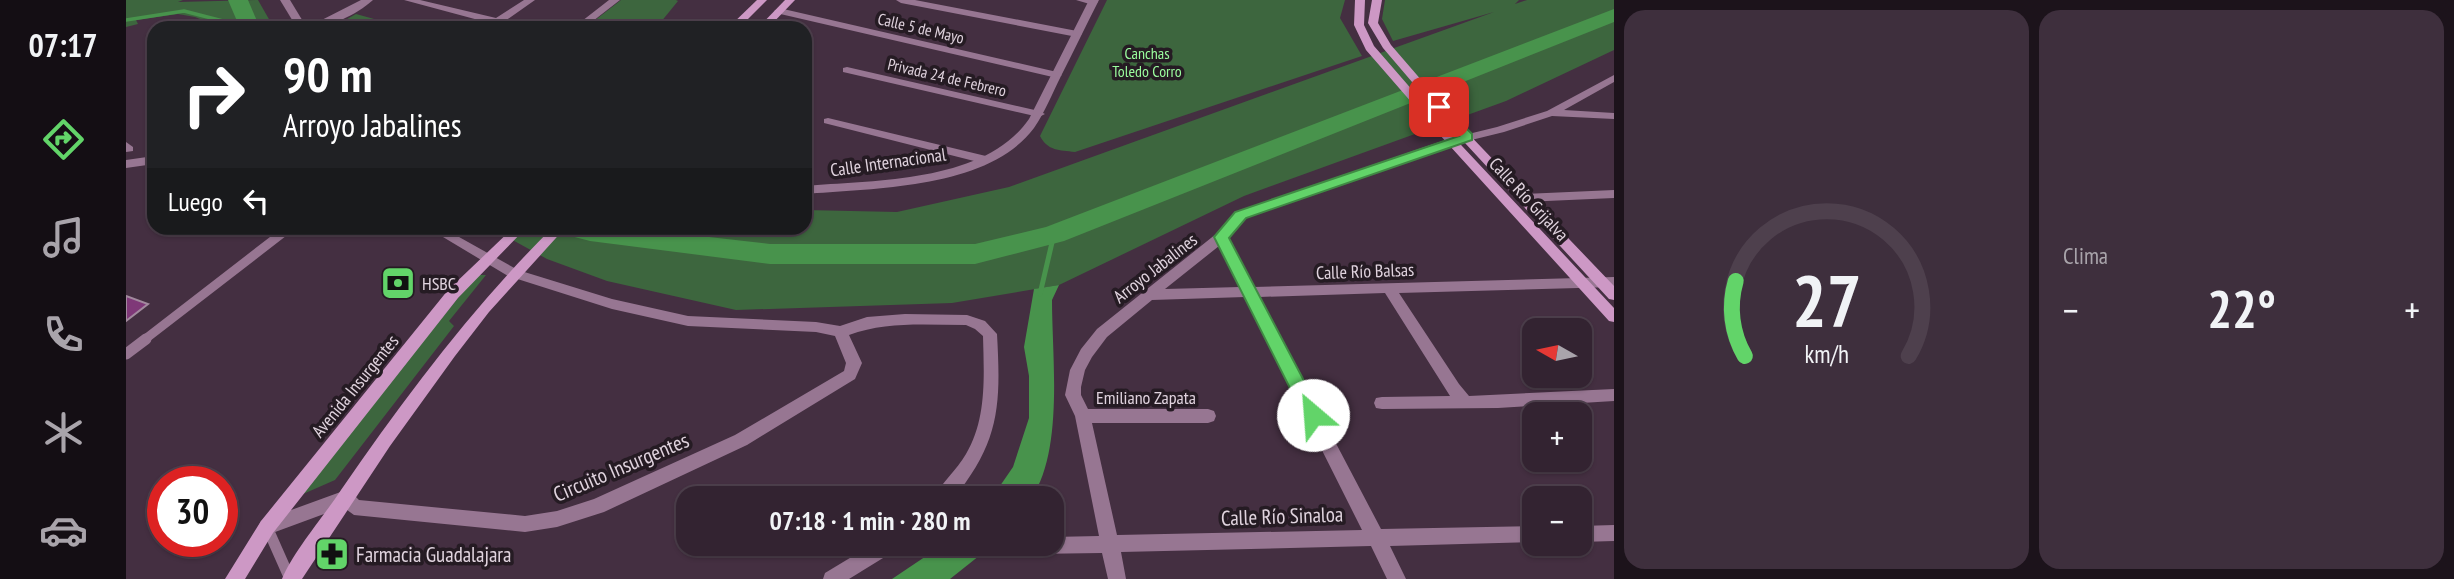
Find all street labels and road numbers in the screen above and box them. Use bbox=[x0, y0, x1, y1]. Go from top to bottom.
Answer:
street label: Calle 5 de Mayo bbox=[876, 8, 966, 48]
street label: Privada 24 de Febrero bbox=[886, 54, 1008, 100]
street label: Calle Internacional bbox=[829, 142, 948, 182]
street label: Calle Río Grijalva bbox=[1484, 152, 1574, 246]
street label: Arroyo Jabalines bbox=[1108, 228, 1202, 308]
street label: Calle Río Balsas bbox=[1316, 258, 1414, 284]
street label: Avenida Insurgentes bbox=[307, 330, 403, 442]
street label: Emiliano Zapata bbox=[1096, 386, 1196, 409]
street label: Circuito Insurgentes bbox=[549, 426, 693, 508]
street label: Calle Río Sinaloa bbox=[1220, 500, 1344, 532]

